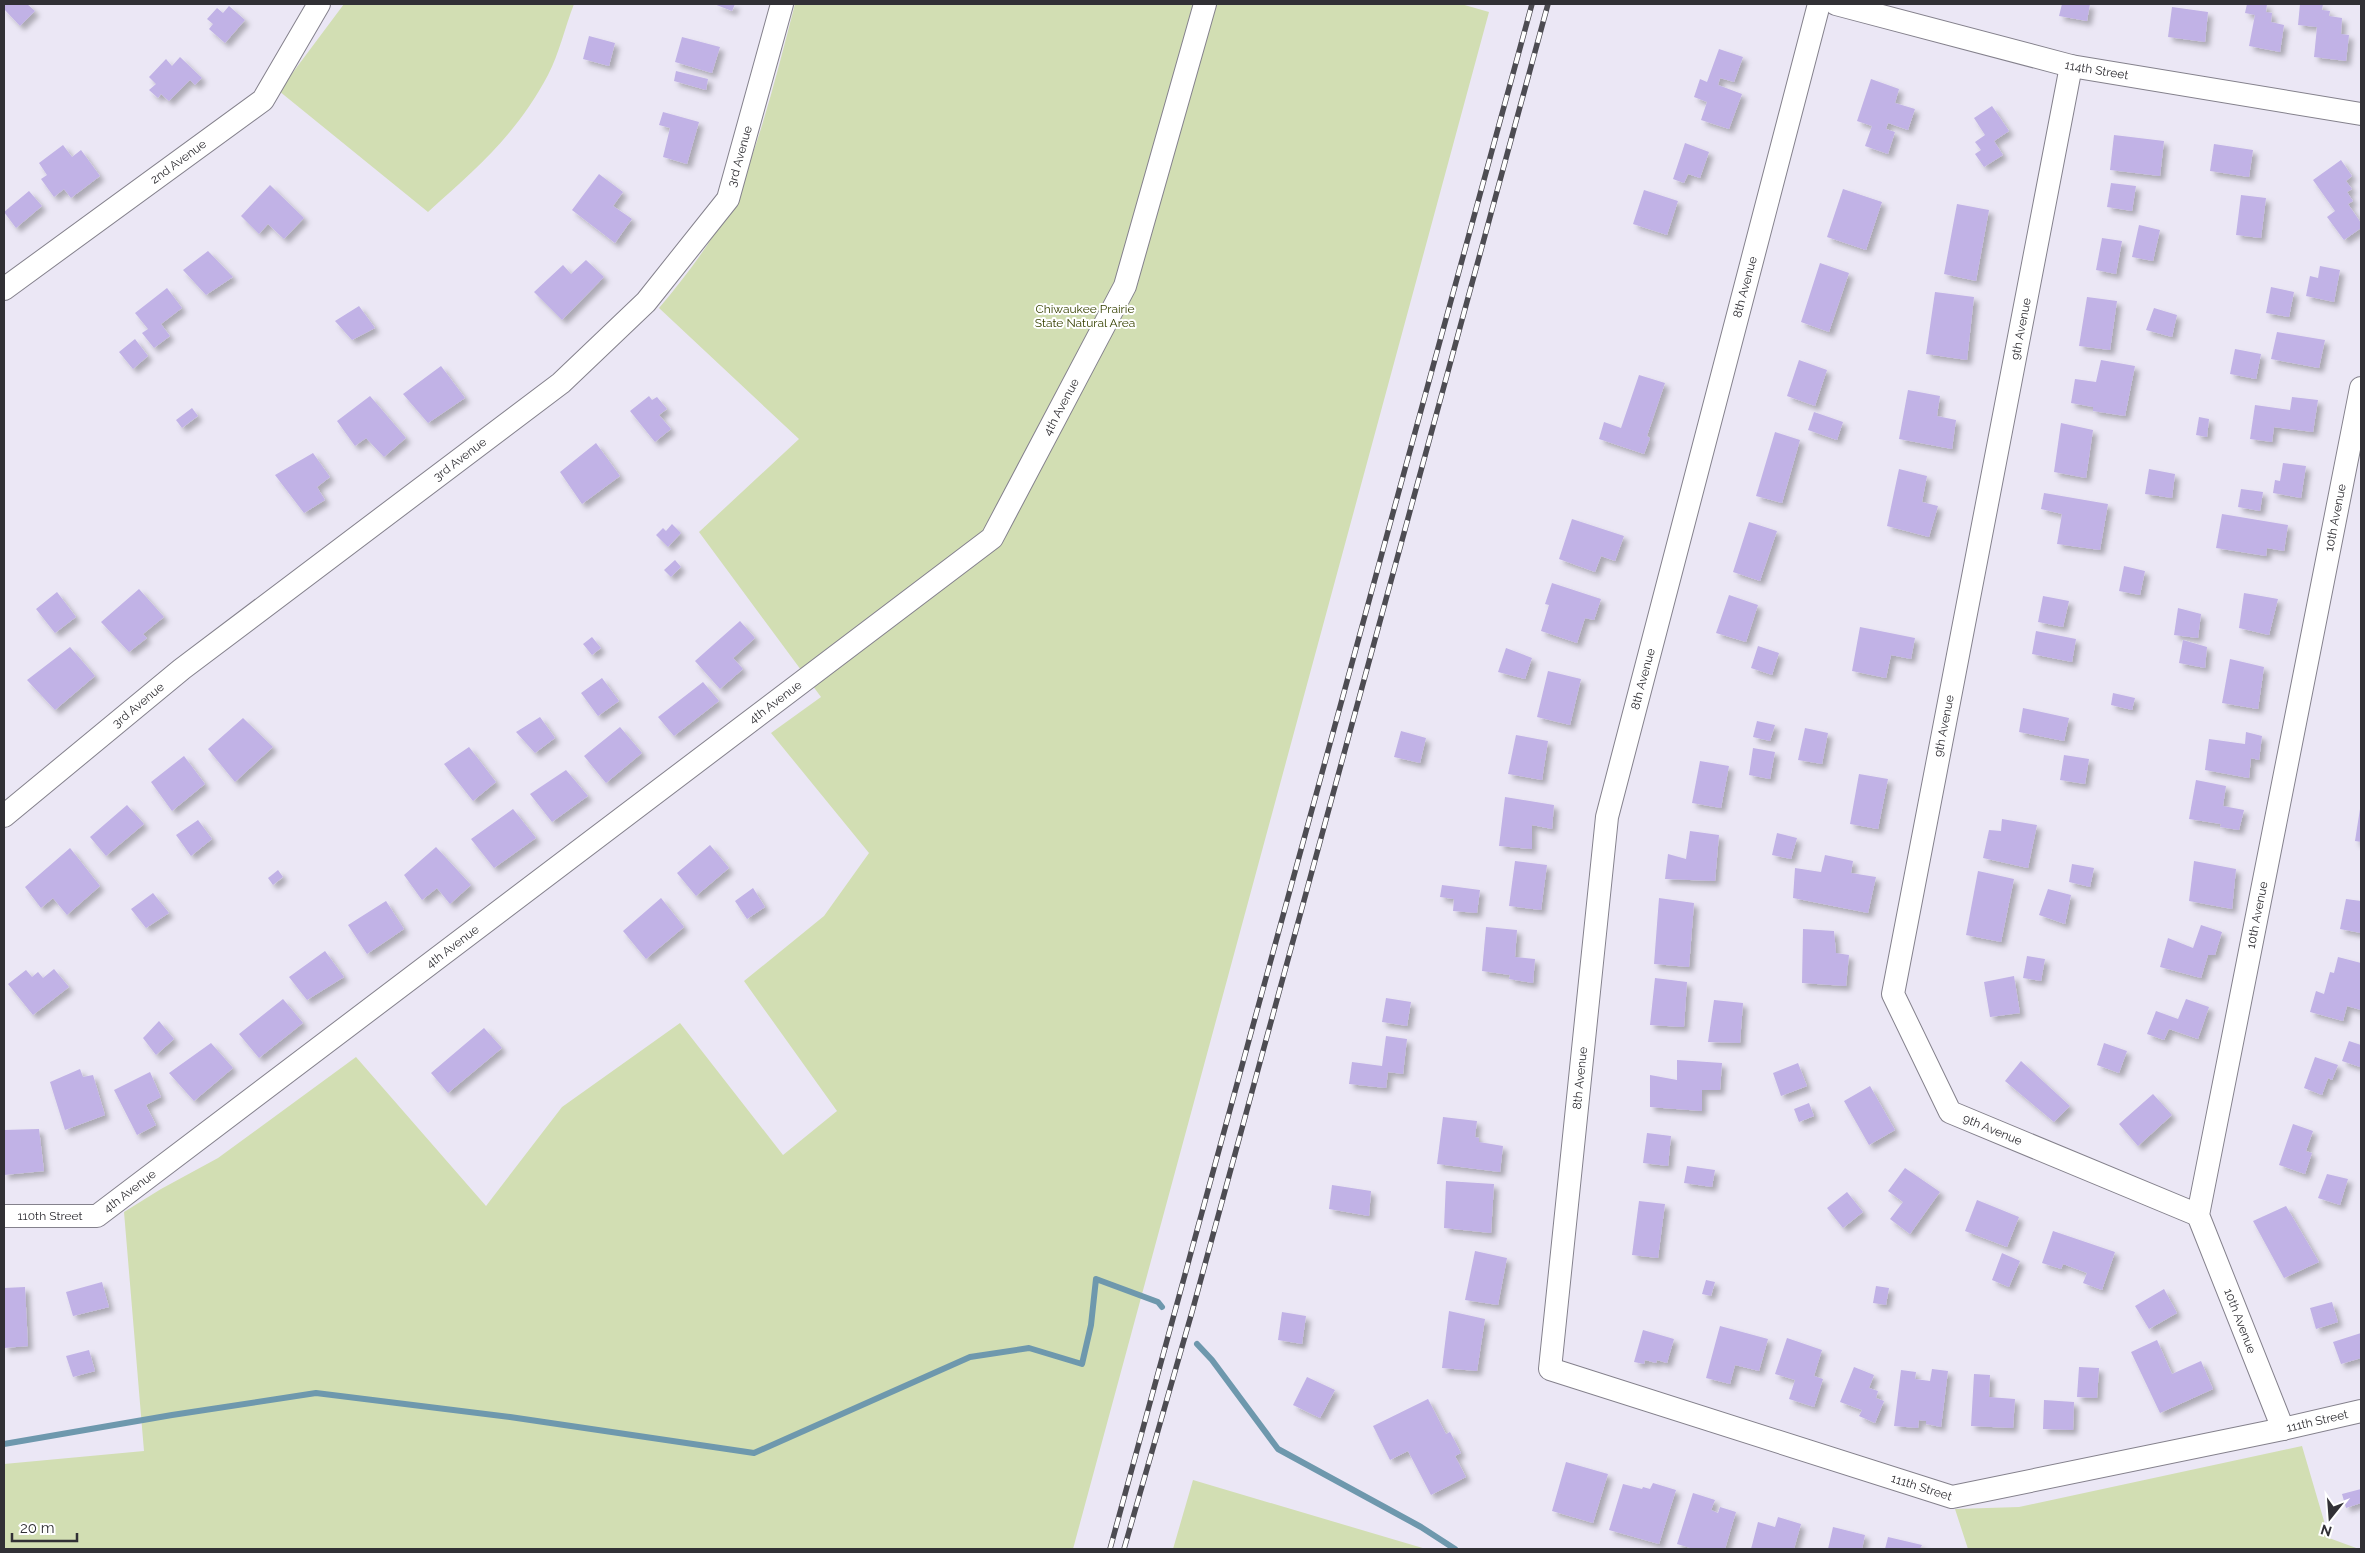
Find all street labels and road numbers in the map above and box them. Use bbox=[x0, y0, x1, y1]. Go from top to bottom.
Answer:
street label: 114th Street bbox=[2063, 58, 2129, 82]
street label: 3rd Avenue bbox=[725, 124, 755, 188]
street label: 2nd Avenue bbox=[148, 137, 209, 187]
street label: 8th Avenue bbox=[1730, 255, 1760, 319]
street label: 9th Avenue bbox=[2008, 297, 2034, 361]
street label: 4th Avenue bbox=[1040, 376, 1082, 438]
street label: 3rd Avenue bbox=[431, 435, 489, 484]
street label: 10th Avenue bbox=[2322, 483, 2349, 553]
street label: 8th Avenue bbox=[1628, 647, 1658, 711]
street label: 4th Avenue bbox=[746, 678, 804, 727]
street label: 3rd Avenue bbox=[110, 680, 167, 731]
street label: 9th Avenue bbox=[1931, 694, 1957, 758]
street label: 10th Avenue bbox=[2244, 880, 2271, 950]
street label: 4th Avenue bbox=[423, 922, 482, 971]
street label: 8th Avenue bbox=[1570, 1046, 1590, 1110]
street label: 9th Avenue bbox=[1961, 1111, 2024, 1148]
street label: 4th Avenue bbox=[101, 1167, 159, 1216]
street label: 110th Street bbox=[17, 1209, 83, 1223]
street label: 10th Avenue bbox=[2221, 1287, 2259, 1355]
street label: 111th Street bbox=[2285, 1407, 2349, 1435]
street label: 111th Street bbox=[1889, 1471, 1954, 1503]

